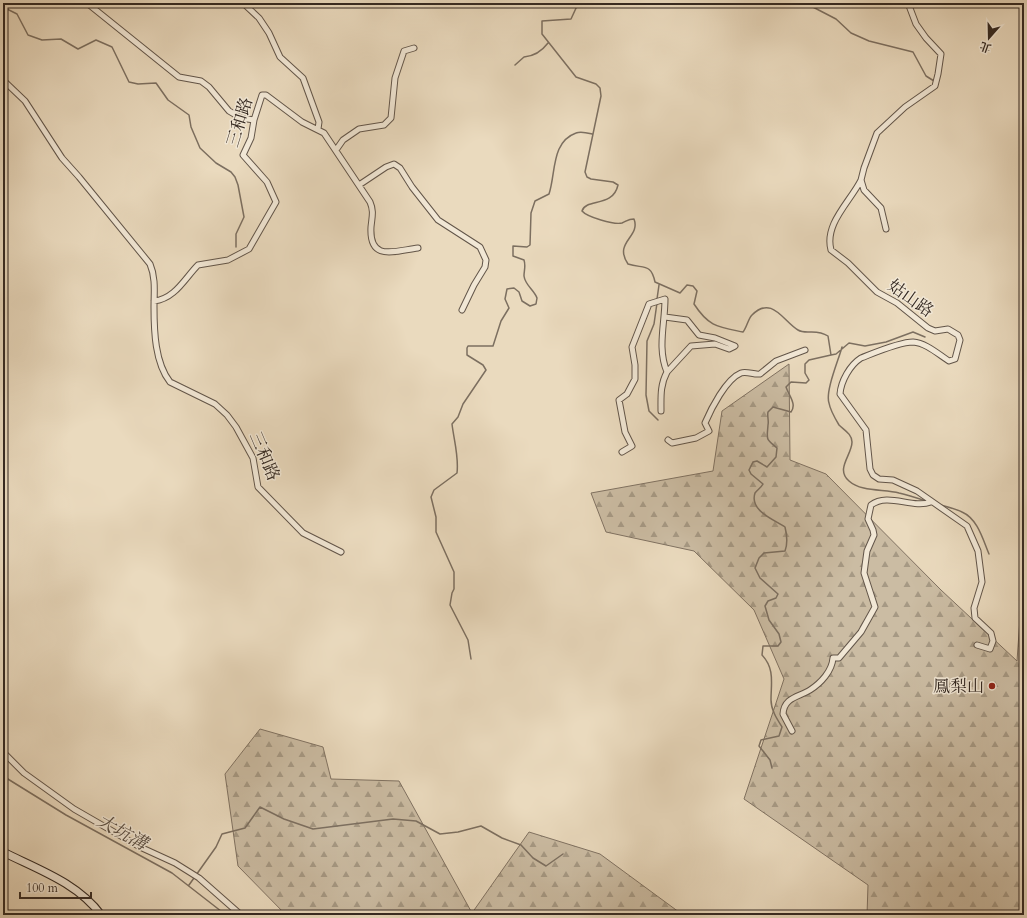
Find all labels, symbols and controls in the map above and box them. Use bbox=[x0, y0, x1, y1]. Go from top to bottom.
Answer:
north arrow bbox=[969, 18, 1009, 58]
text: 北 bbox=[978, 38, 993, 56]
street label: 三和路 bbox=[221, 94, 258, 150]
street label: 姑山路 bbox=[883, 274, 938, 322]
street label: 三和路 bbox=[244, 428, 285, 484]
place label: 鳳梨山 bbox=[933, 675, 984, 698]
marker: 鳳梨山 bbox=[987, 681, 997, 691]
water label: 大坑溝 bbox=[92, 808, 154, 858]
scale bar bbox=[20, 874, 91, 900]
text: 100 m bbox=[26, 880, 59, 896]

